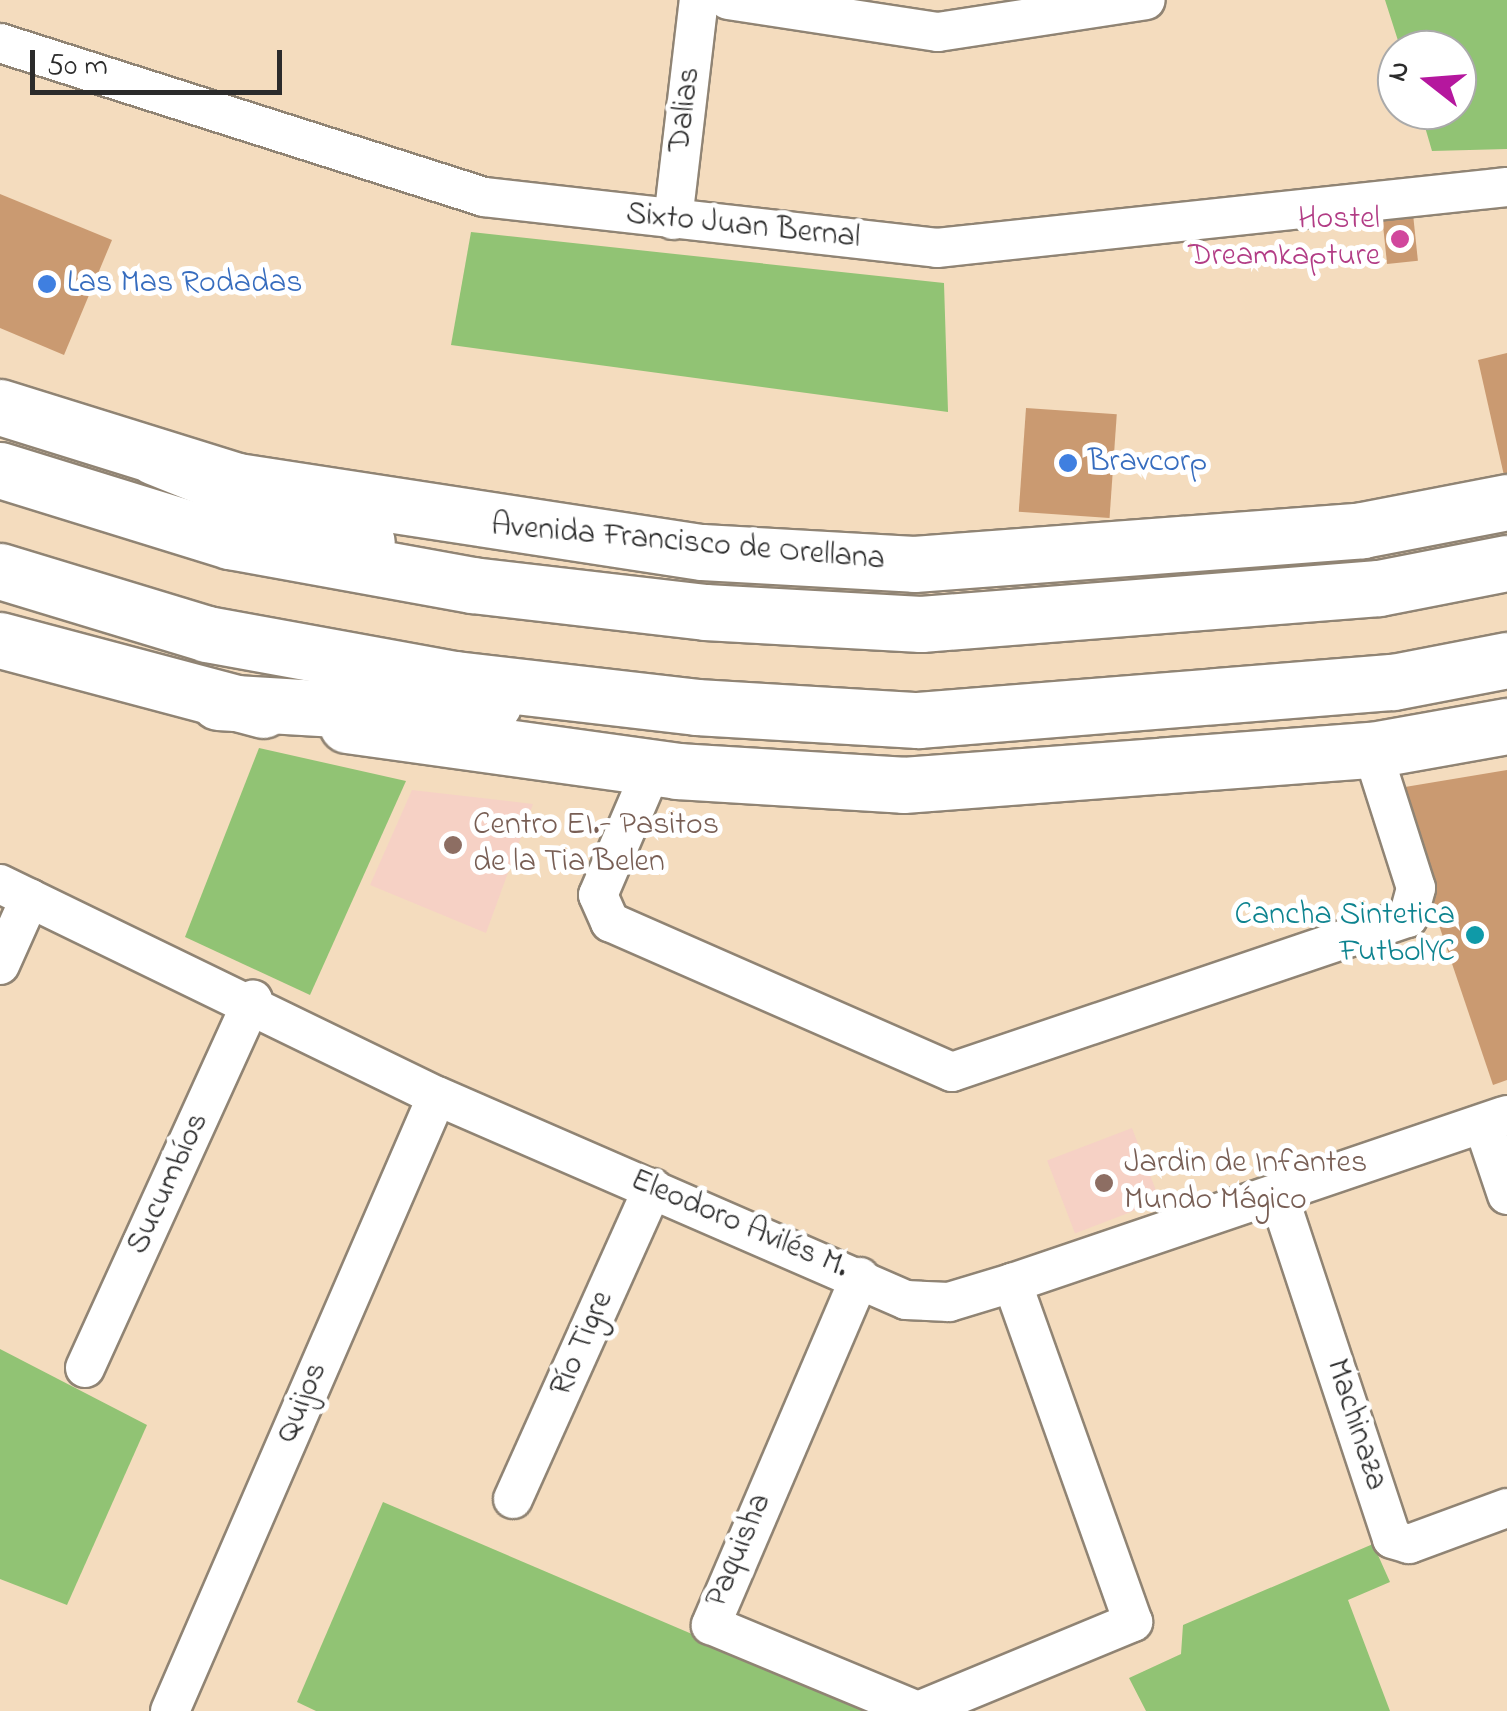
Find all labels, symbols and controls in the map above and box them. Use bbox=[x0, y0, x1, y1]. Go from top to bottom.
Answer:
scale bar bbox=[35, 30, 288, 92]
north arrow bbox=[1377, 30, 1477, 130]
text: 50 m bbox=[47, 45, 108, 89]
text: N bbox=[1377, 57, 1422, 87]
street label: Dalias bbox=[662, 65, 710, 155]
street label: Sixto Juan Bernal bbox=[624, 196, 862, 258]
place label: Hostel Dreamkapture bbox=[1188, 202, 1380, 277]
marker: Hostel Dreamkapture bbox=[1389, 228, 1411, 250]
place label: Las Mas Rodadas bbox=[67, 265, 303, 303]
marker: Las Mas Rodadas bbox=[36, 273, 58, 295]
place label: Bravcorp bbox=[1088, 444, 1207, 482]
marker: Bravcorp bbox=[1057, 452, 1079, 474]
street label: Avenida Francisco de Orellana bbox=[490, 508, 886, 580]
place label: Centro EI.- Pasitos de la Tia Belen bbox=[473, 808, 719, 883]
marker: Centro EI.- Pasitos de la Tia Belen bbox=[442, 834, 464, 856]
place label: Cancha Sintetica FutbolYC bbox=[1235, 898, 1455, 973]
marker: Cancha Sintetica FutbolYC bbox=[1464, 924, 1486, 946]
street label: Sucumbíos bbox=[120, 1107, 218, 1261]
place label: Jardin de Infantes Mundo Mágico bbox=[1124, 1146, 1367, 1221]
street label: Eleodoro Avilés M. bbox=[624, 1162, 854, 1288]
marker: Jardin de Infantes Mundo Mágico bbox=[1093, 1172, 1115, 1194]
street label: Río Tigre bbox=[543, 1286, 623, 1402]
street label: Machinaza bbox=[1316, 1355, 1394, 1495]
street label: Quijos bbox=[269, 1357, 337, 1449]
street label: Paquisha bbox=[699, 1488, 781, 1614]

